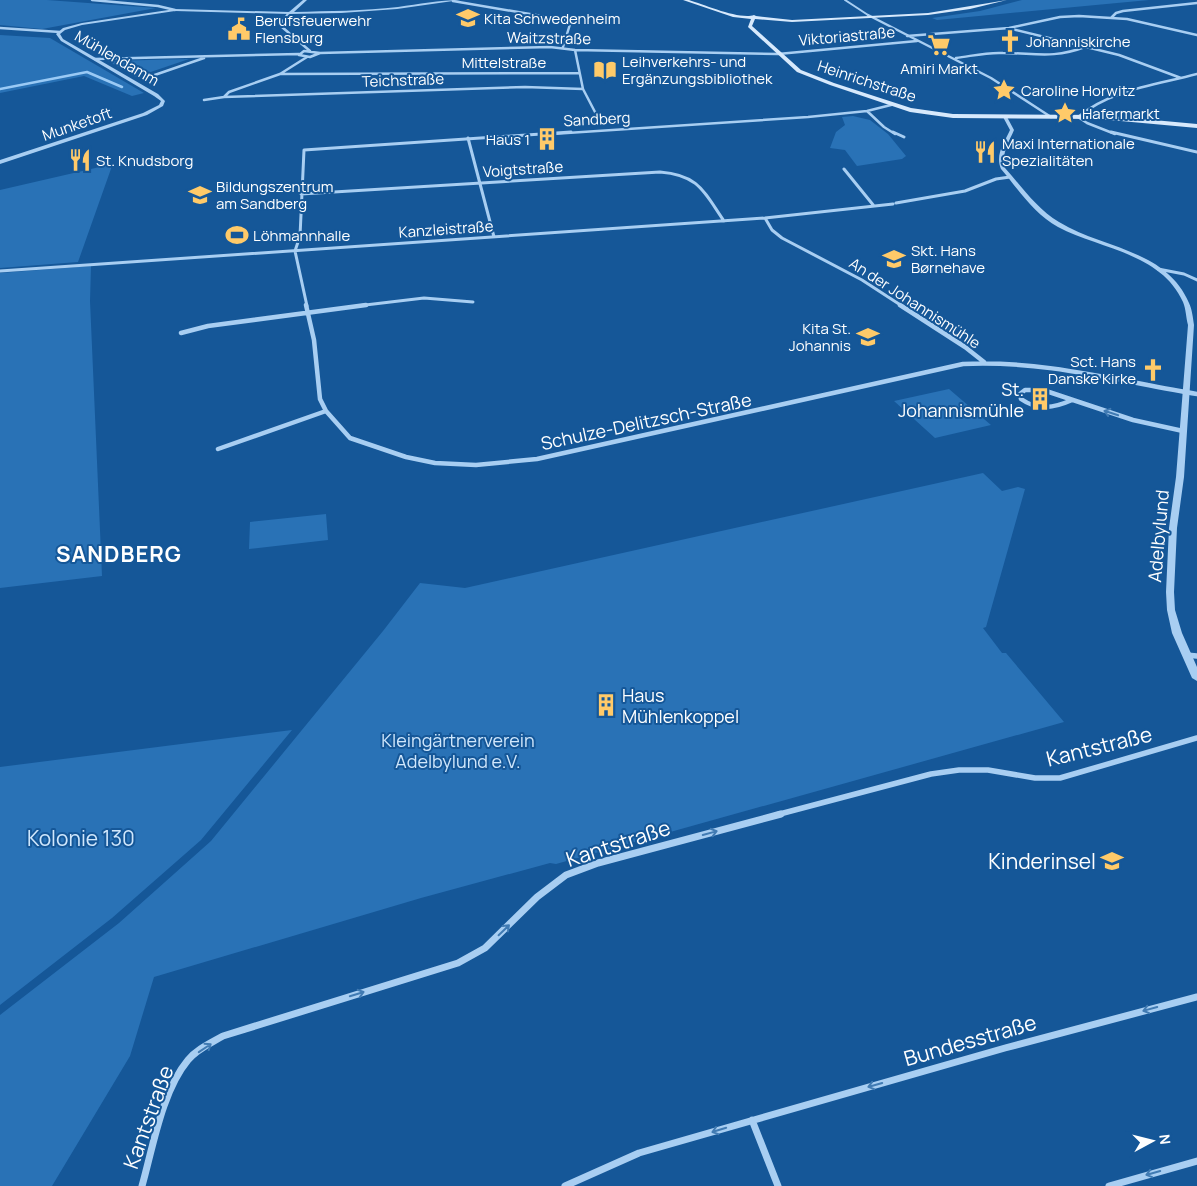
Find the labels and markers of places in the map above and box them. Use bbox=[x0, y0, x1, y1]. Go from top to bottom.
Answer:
school or university icon: Kita Schwedenheim bbox=[455, 5, 481, 31]
place label: Kita Schwedenheim bbox=[484, 8, 620, 29]
place label: Berufsfeuerwehr Flensburg bbox=[255, 10, 372, 48]
public building icon: Berufsfeuerwehr Flensburg bbox=[226, 16, 252, 42]
church icon: Johanniskirche bbox=[997, 28, 1023, 54]
place label: Johanniskirche bbox=[1026, 31, 1131, 52]
supermarket icon: Amiri Markt bbox=[926, 32, 952, 58]
place label: Leihverkehrs- und Ergänzungsbibliothek bbox=[622, 51, 773, 89]
library icon: Leihverkehrs- und Ergänzungsbibliothek bbox=[592, 57, 618, 83]
place label: Amiri Markt bbox=[900, 58, 978, 79]
place icon: Caroline Horwitz bbox=[991, 77, 1017, 103]
place label: Caroline Horwitz bbox=[1021, 80, 1135, 101]
place icon: Hafermarkt bbox=[1052, 100, 1078, 126]
place label: Hafermarkt bbox=[1082, 103, 1160, 124]
building icon: Haus 1 bbox=[534, 126, 560, 152]
place label: Haus 1 bbox=[486, 129, 530, 150]
place label: Maxi Internationale Spezialitäten bbox=[1002, 133, 1135, 171]
restaurant icon: Maxi Internationale Spezialitäten bbox=[972, 139, 998, 165]
restaurant icon: St. Knudsborg bbox=[67, 147, 93, 173]
place label: St. Knudsborg bbox=[96, 150, 193, 171]
place label: Bildungszentrum am Sandberg bbox=[216, 176, 334, 214]
school or university icon: Bildungszentrum am Sandberg bbox=[187, 182, 213, 208]
sports icon: Löhmannhalle bbox=[224, 222, 250, 248]
place label: Löhmannhalle bbox=[253, 225, 351, 246]
place label: Skt. Hans Børnehave bbox=[911, 240, 985, 278]
school or university icon: Skt. Hans Børnehave bbox=[881, 246, 907, 272]
place label: Kita St. Johannis bbox=[789, 318, 851, 356]
school or university icon: Kita St. Johannis bbox=[855, 324, 881, 350]
place label: Sct. Hans Danske Kirke bbox=[1048, 351, 1136, 389]
church icon: Sct. Hans Danske Kirke bbox=[1140, 357, 1166, 383]
place label: St. Johannismühle bbox=[898, 377, 1024, 422]
building icon: St. Johannismühle bbox=[1027, 386, 1053, 412]
place label: Haus Mühlenkoppel bbox=[622, 683, 739, 728]
building icon: Haus Mühlenkoppel bbox=[593, 692, 619, 718]
place label: Kinderinsel bbox=[988, 847, 1096, 875]
school or university icon: Kinderinsel bbox=[1099, 848, 1125, 874]

